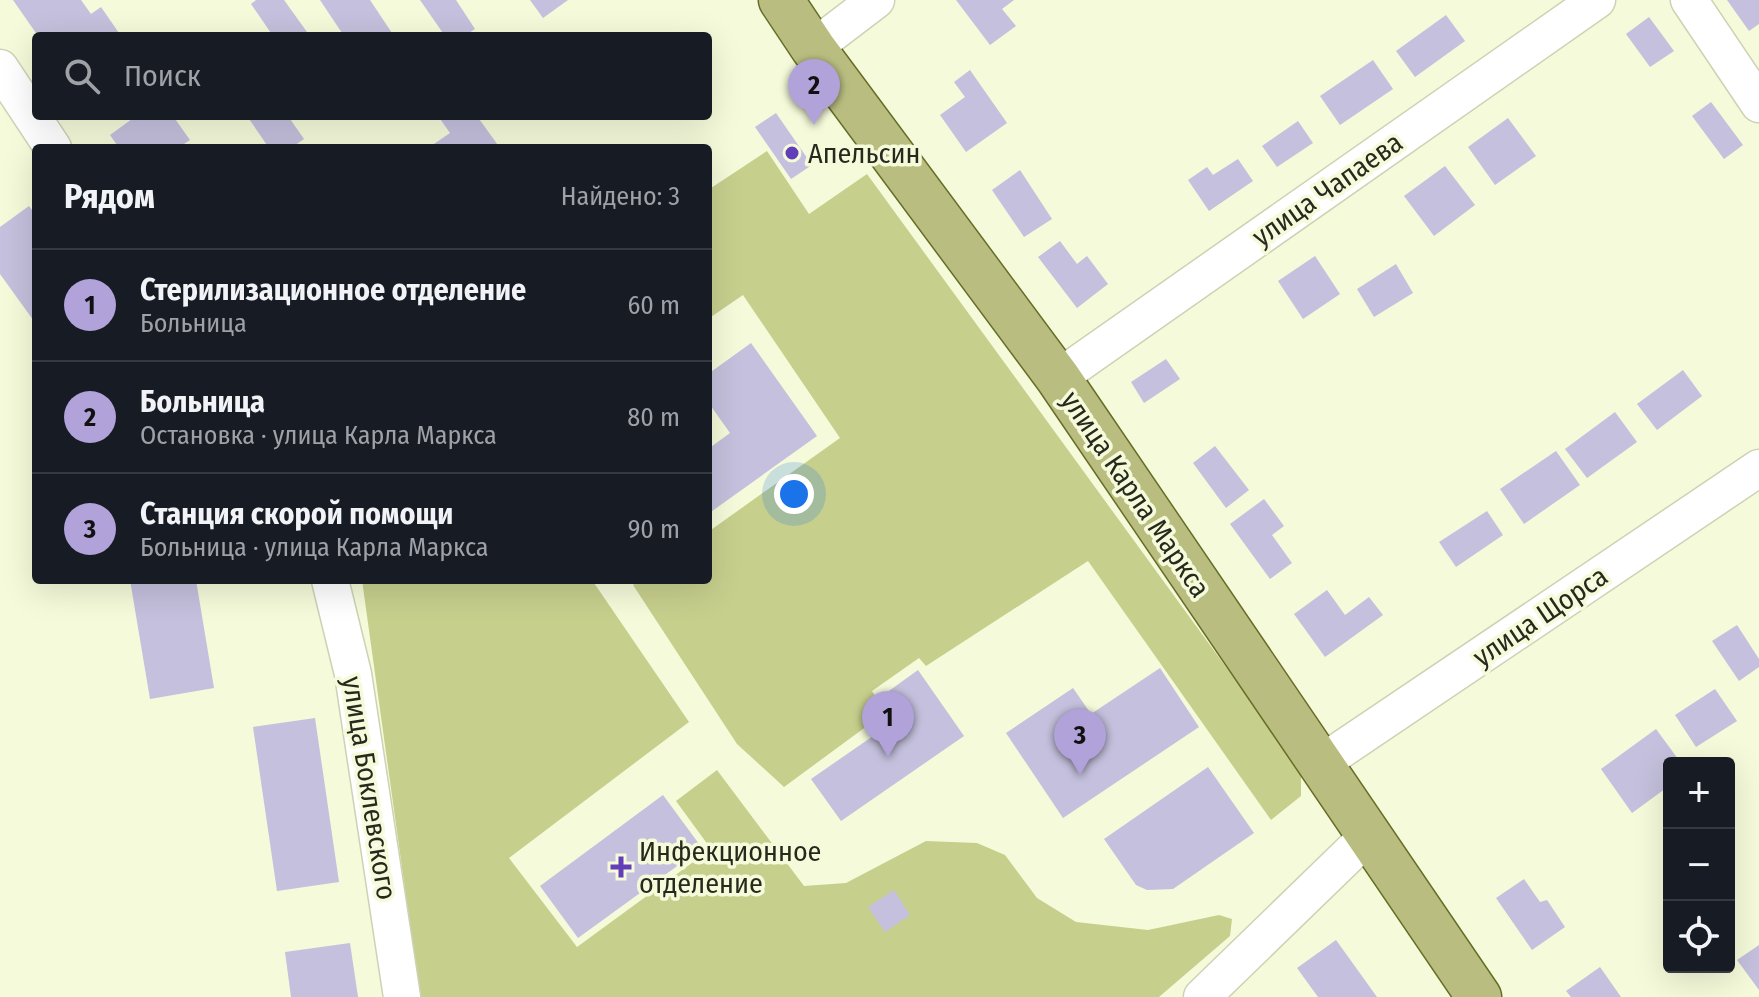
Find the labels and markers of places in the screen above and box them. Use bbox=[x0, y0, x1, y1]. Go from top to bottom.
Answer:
pin: 2 bbox=[788, 59, 840, 125]
place label: Апельсин bbox=[808, 137, 920, 170]
marker: Апельсин bbox=[783, 144, 801, 162]
pin: 1 bbox=[862, 691, 914, 757]
pin: 3 bbox=[1054, 709, 1106, 775]
place label: Инфекционное отделение bbox=[639, 835, 821, 900]
marker: Инфекционное отделение bbox=[610, 856, 632, 878]

